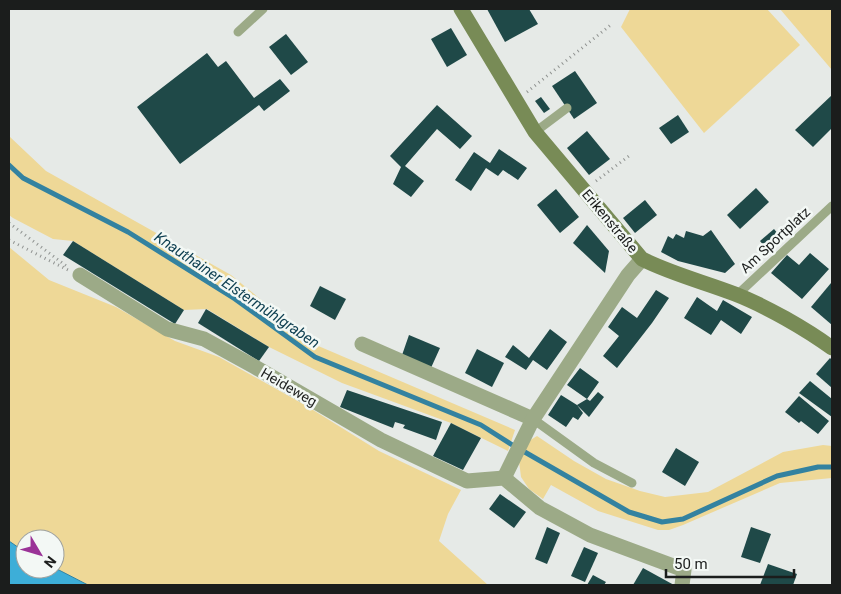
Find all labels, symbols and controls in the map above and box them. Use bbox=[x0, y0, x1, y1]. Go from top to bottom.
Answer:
street label: Erikenstraße bbox=[579, 186, 641, 256]
street label: Am Sportplatz bbox=[737, 204, 813, 276]
water label: Knauthainer Elstermühlgraben bbox=[151, 228, 323, 352]
street label: Heideweg bbox=[258, 365, 320, 409]
north arrow bbox=[15, 529, 65, 579]
scale bar bbox=[666, 546, 794, 578]
text: N bbox=[41, 553, 60, 571]
text: 50 m bbox=[674, 555, 708, 573]

